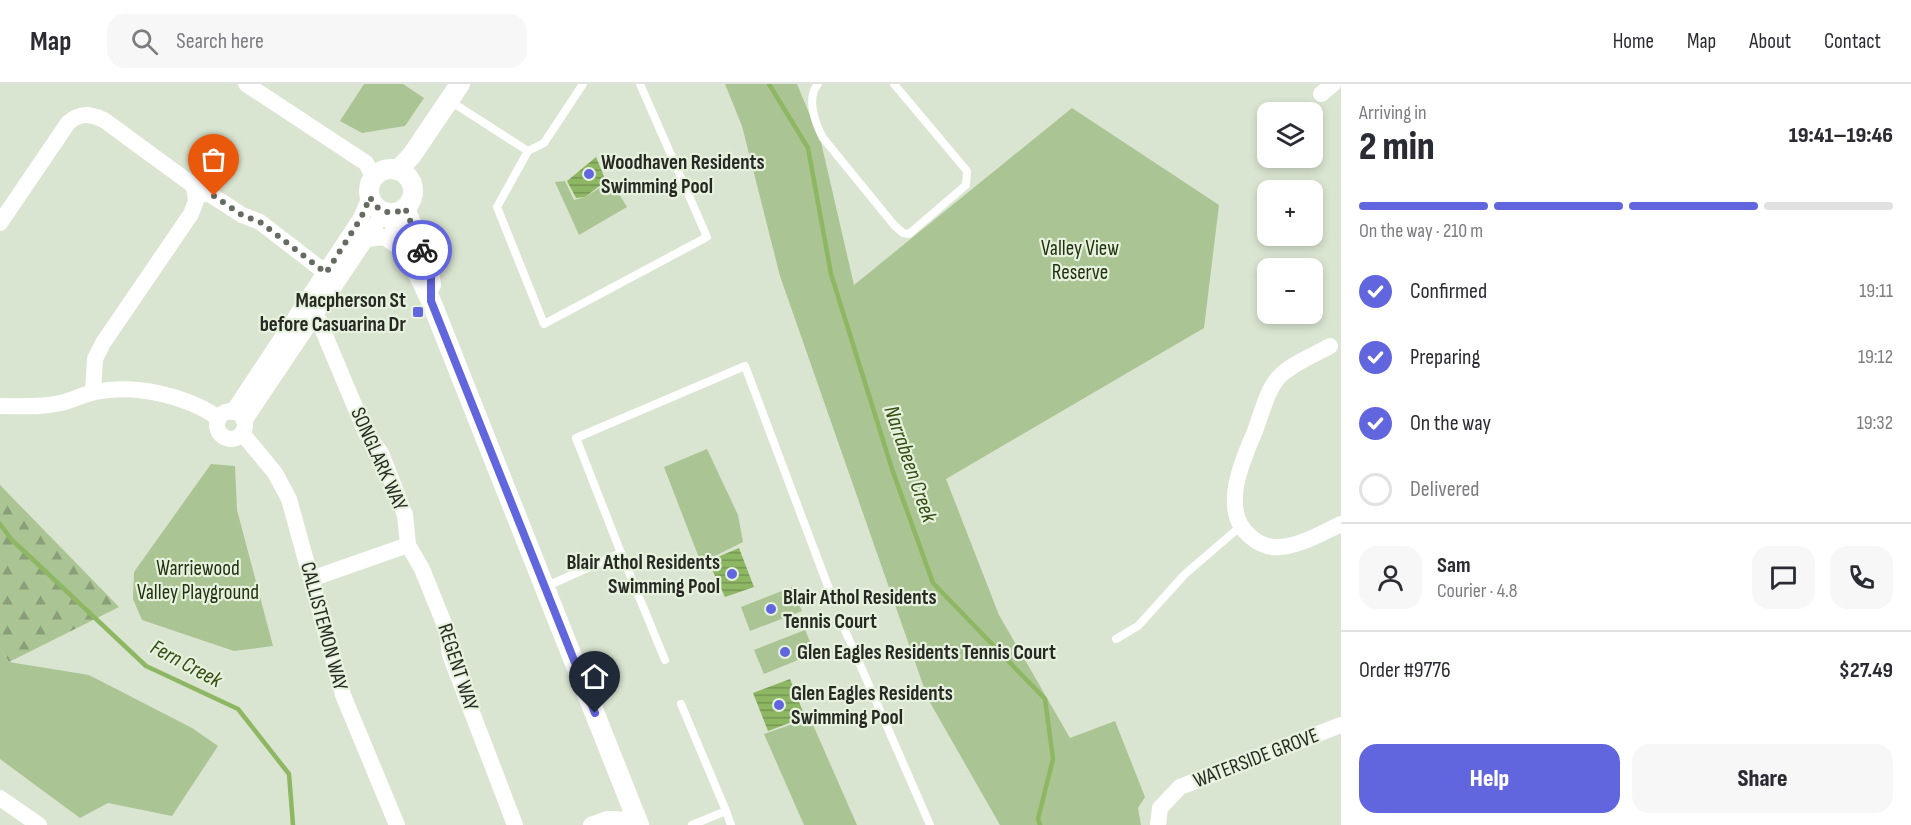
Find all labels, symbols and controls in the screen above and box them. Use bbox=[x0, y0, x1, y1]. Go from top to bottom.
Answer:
search box bbox=[107, 14, 527, 68]
text: Map bbox=[30, 25, 71, 58]
icon: search bbox=[128, 25, 161, 58]
text: Search here bbox=[176, 28, 264, 55]
text: Home bbox=[1613, 29, 1654, 54]
text: Map bbox=[1687, 29, 1716, 54]
text: About bbox=[1749, 29, 1791, 54]
text: Contact bbox=[1824, 29, 1881, 54]
text: Arriving in bbox=[1359, 101, 1427, 125]
map controls bbox=[1257, 102, 1323, 324]
button: layers bbox=[1257, 102, 1323, 168]
text: 19:41–19:46 bbox=[1789, 122, 1893, 149]
text: 2 min bbox=[1359, 124, 1435, 171]
pin bbox=[188, 134, 239, 196]
icon: bag bbox=[197, 143, 230, 176]
place label: Woodhaven Residents Swimming Pool bbox=[601, 150, 765, 199]
marker: Woodhaven Residents Swimming Pool bbox=[582, 167, 596, 181]
button: + bbox=[1257, 180, 1323, 246]
text: On the way · 210 m bbox=[1359, 219, 1483, 243]
courier bbox=[392, 220, 452, 280]
icon: bike bbox=[406, 234, 439, 267]
park label: Valley View Reserve bbox=[1041, 236, 1119, 285]
button: − bbox=[1257, 258, 1323, 324]
icon: check bbox=[1359, 275, 1392, 308]
text: Confirmed bbox=[1410, 278, 1487, 305]
text: 19:11 bbox=[1859, 279, 1893, 303]
place label: Macpherson St before Casuarina Dr bbox=[260, 288, 406, 337]
marker: Macpherson St before Casuarina Dr bbox=[411, 305, 425, 319]
icon: check bbox=[1359, 341, 1392, 374]
text: Preparing bbox=[1410, 344, 1480, 371]
text: 19:12 bbox=[1858, 345, 1893, 369]
water label: Narrabeen Creek bbox=[878, 402, 943, 526]
street label: SONGLARK WAY bbox=[345, 404, 413, 515]
icon: check bbox=[1359, 407, 1392, 440]
text: On the way bbox=[1410, 410, 1491, 437]
text: 19:32 bbox=[1857, 411, 1893, 435]
text: Delivered bbox=[1410, 476, 1479, 503]
button: person bbox=[1359, 546, 1422, 609]
button: chat bbox=[1752, 546, 1815, 609]
button: phone bbox=[1830, 546, 1893, 609]
place label: Blair Athol Residents Swimming Pool bbox=[566, 550, 720, 599]
text: Sam bbox=[1437, 552, 1471, 579]
park label: Warriewood Valley Playground bbox=[137, 556, 259, 605]
street label: CALLISTEMON WAY bbox=[295, 559, 353, 693]
marker: Blair Athol Residents Swimming Pool bbox=[725, 567, 739, 581]
text: Courier · 4.8 bbox=[1437, 579, 1518, 603]
place label: Blair Athol Residents Tennis Court bbox=[783, 585, 937, 634]
marker: Blair Athol Residents Tennis Court bbox=[764, 602, 778, 616]
street label: REGENT WAY bbox=[432, 620, 484, 714]
water label: Fern Creek bbox=[146, 634, 227, 694]
place label: Glen Eagles Residents Tennis Court bbox=[797, 640, 1056, 665]
marker: Glen Eagles Residents Tennis Court bbox=[778, 645, 792, 659]
pin bbox=[569, 651, 620, 713]
text: Order #9776 bbox=[1359, 657, 1451, 684]
text: $27.49 bbox=[1839, 657, 1893, 684]
icon: home bbox=[578, 660, 611, 693]
place label: Glen Eagles Residents Swimming Pool bbox=[791, 681, 953, 730]
marker: Glen Eagles Residents Swimming Pool bbox=[772, 698, 786, 712]
street label: WATERSIDE GROVE bbox=[1190, 723, 1322, 793]
button: Help bbox=[1359, 744, 1620, 813]
button: Share bbox=[1632, 744, 1893, 813]

